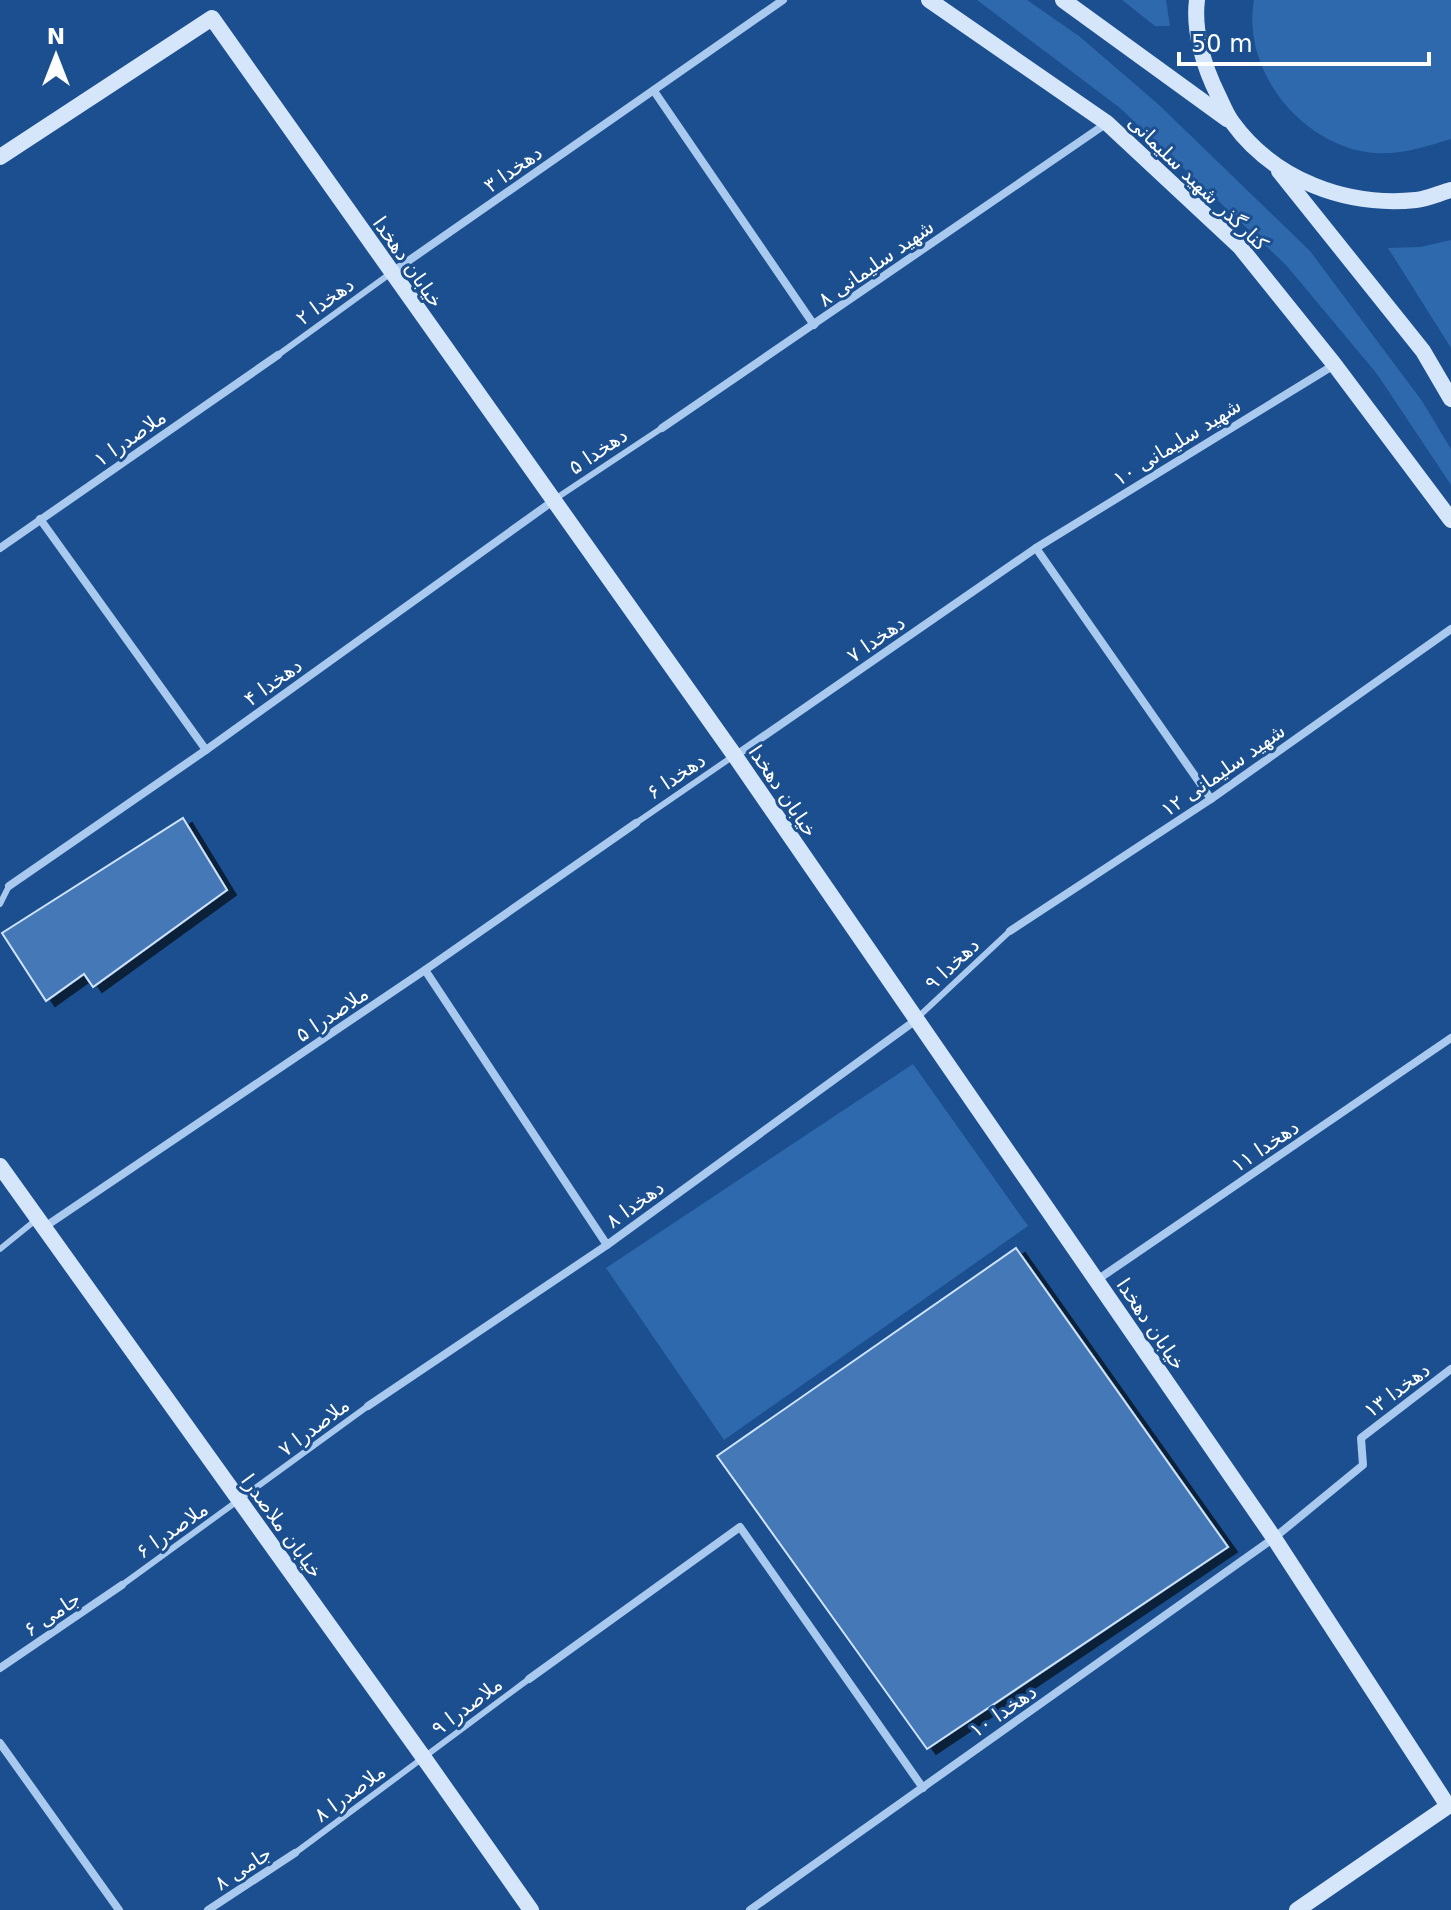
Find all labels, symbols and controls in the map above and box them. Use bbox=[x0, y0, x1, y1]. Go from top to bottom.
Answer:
north arrow bbox=[16, 16, 96, 96]
scale bar bbox=[1179, 16, 1429, 66]
text: N bbox=[47, 24, 65, 49]
text: 50 m bbox=[1191, 30, 1253, 58]
street label: کنارگذر شهید سلیمانی bbox=[1123, 110, 1273, 256]
street label: دهخدا ۳ bbox=[479, 140, 547, 198]
street label: خیابان دهخدا bbox=[368, 212, 448, 312]
street label: شهید سلیمانی ۸ bbox=[814, 214, 938, 312]
street label: دهخدا ۲ bbox=[291, 272, 359, 330]
street label: شهید سلیمانی ۱۰ bbox=[1109, 393, 1245, 491]
street label: ملاصدرا ۱ bbox=[89, 405, 171, 471]
street label: دهخدا ۵ bbox=[564, 423, 632, 479]
street label: دهخدا ۷ bbox=[842, 610, 910, 668]
street label: دهخدا ۴ bbox=[239, 653, 307, 711]
street label: شهید سلیمانی ۱۲ bbox=[1156, 718, 1290, 822]
street label: خیابان دهخدا bbox=[744, 741, 822, 841]
street label: دهخدا ۶ bbox=[642, 748, 710, 804]
street label: دهخدا ۹ bbox=[920, 933, 984, 995]
street label: ملاصدرا ۵ bbox=[291, 981, 373, 1047]
street label: دهخدا ۱۱ bbox=[1227, 1115, 1303, 1177]
street label: دهخدا ۸ bbox=[601, 1175, 669, 1233]
street label: خیابان دهخدا bbox=[1112, 1274, 1190, 1374]
street label: دهخدا ۱۳ bbox=[1359, 1357, 1435, 1423]
street label: ملاصدرا ۷ bbox=[274, 1393, 354, 1461]
street label: خیابان ملاصدرا bbox=[236, 1469, 328, 1583]
street label: ملاصدرا ۶ bbox=[131, 1497, 213, 1563]
street label: جامی ۶ bbox=[19, 1586, 85, 1642]
street label: ملاصدرا ۹ bbox=[427, 1672, 507, 1740]
street label: دهخدا ۱۰ bbox=[965, 1679, 1041, 1743]
street label: ملاصدرا ۸ bbox=[310, 1759, 390, 1827]
street label: جامی ۸ bbox=[210, 1841, 276, 1895]

